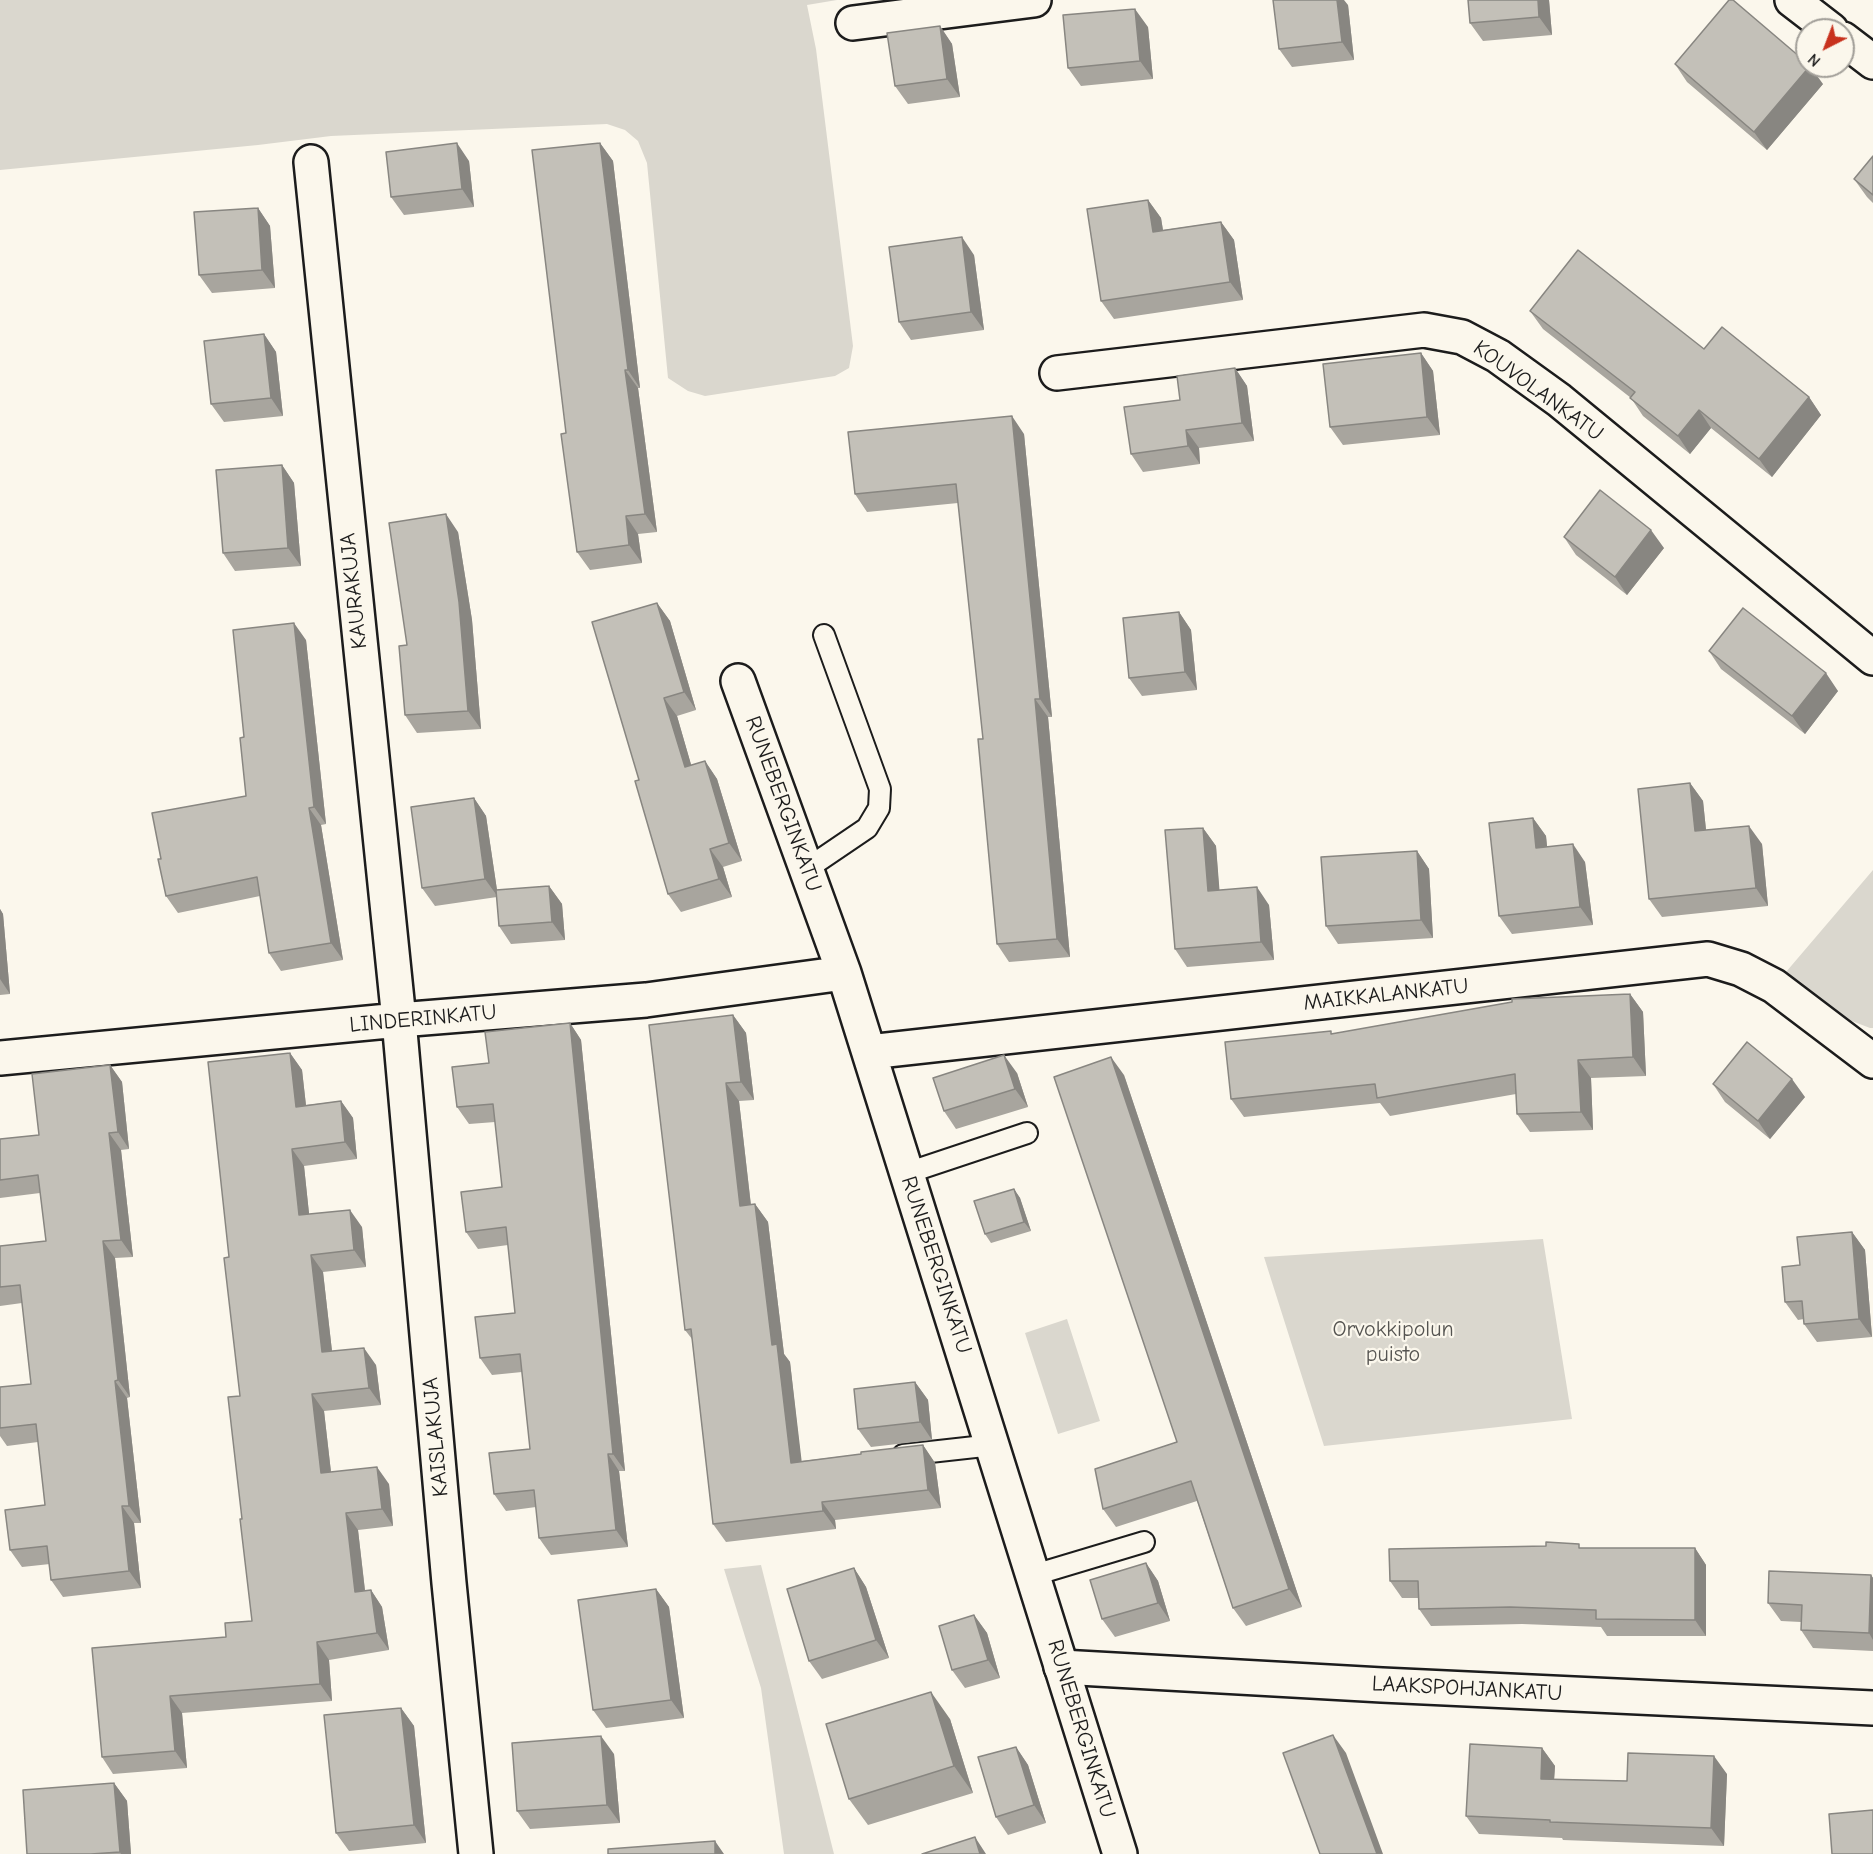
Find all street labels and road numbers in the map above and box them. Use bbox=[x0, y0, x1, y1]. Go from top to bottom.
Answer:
street label: KOUVOLANKATU bbox=[1468, 335, 1608, 447]
street label: KAURAKUJA bbox=[335, 532, 373, 650]
street label: RUNEBERGINKATU bbox=[739, 713, 827, 895]
street label: MAIKKALANKATU bbox=[1302, 973, 1470, 1017]
street label: LINDERINKATU bbox=[348, 999, 498, 1039]
street label: RUNEBERGINKATU bbox=[895, 1173, 977, 1357]
street label: KAISLAKUJA bbox=[418, 1376, 454, 1498]
street label: RUNEBERGINKATU bbox=[1041, 1637, 1121, 1821]
street label: LAAKSPOHJANKATU bbox=[1371, 1671, 1563, 1707]

